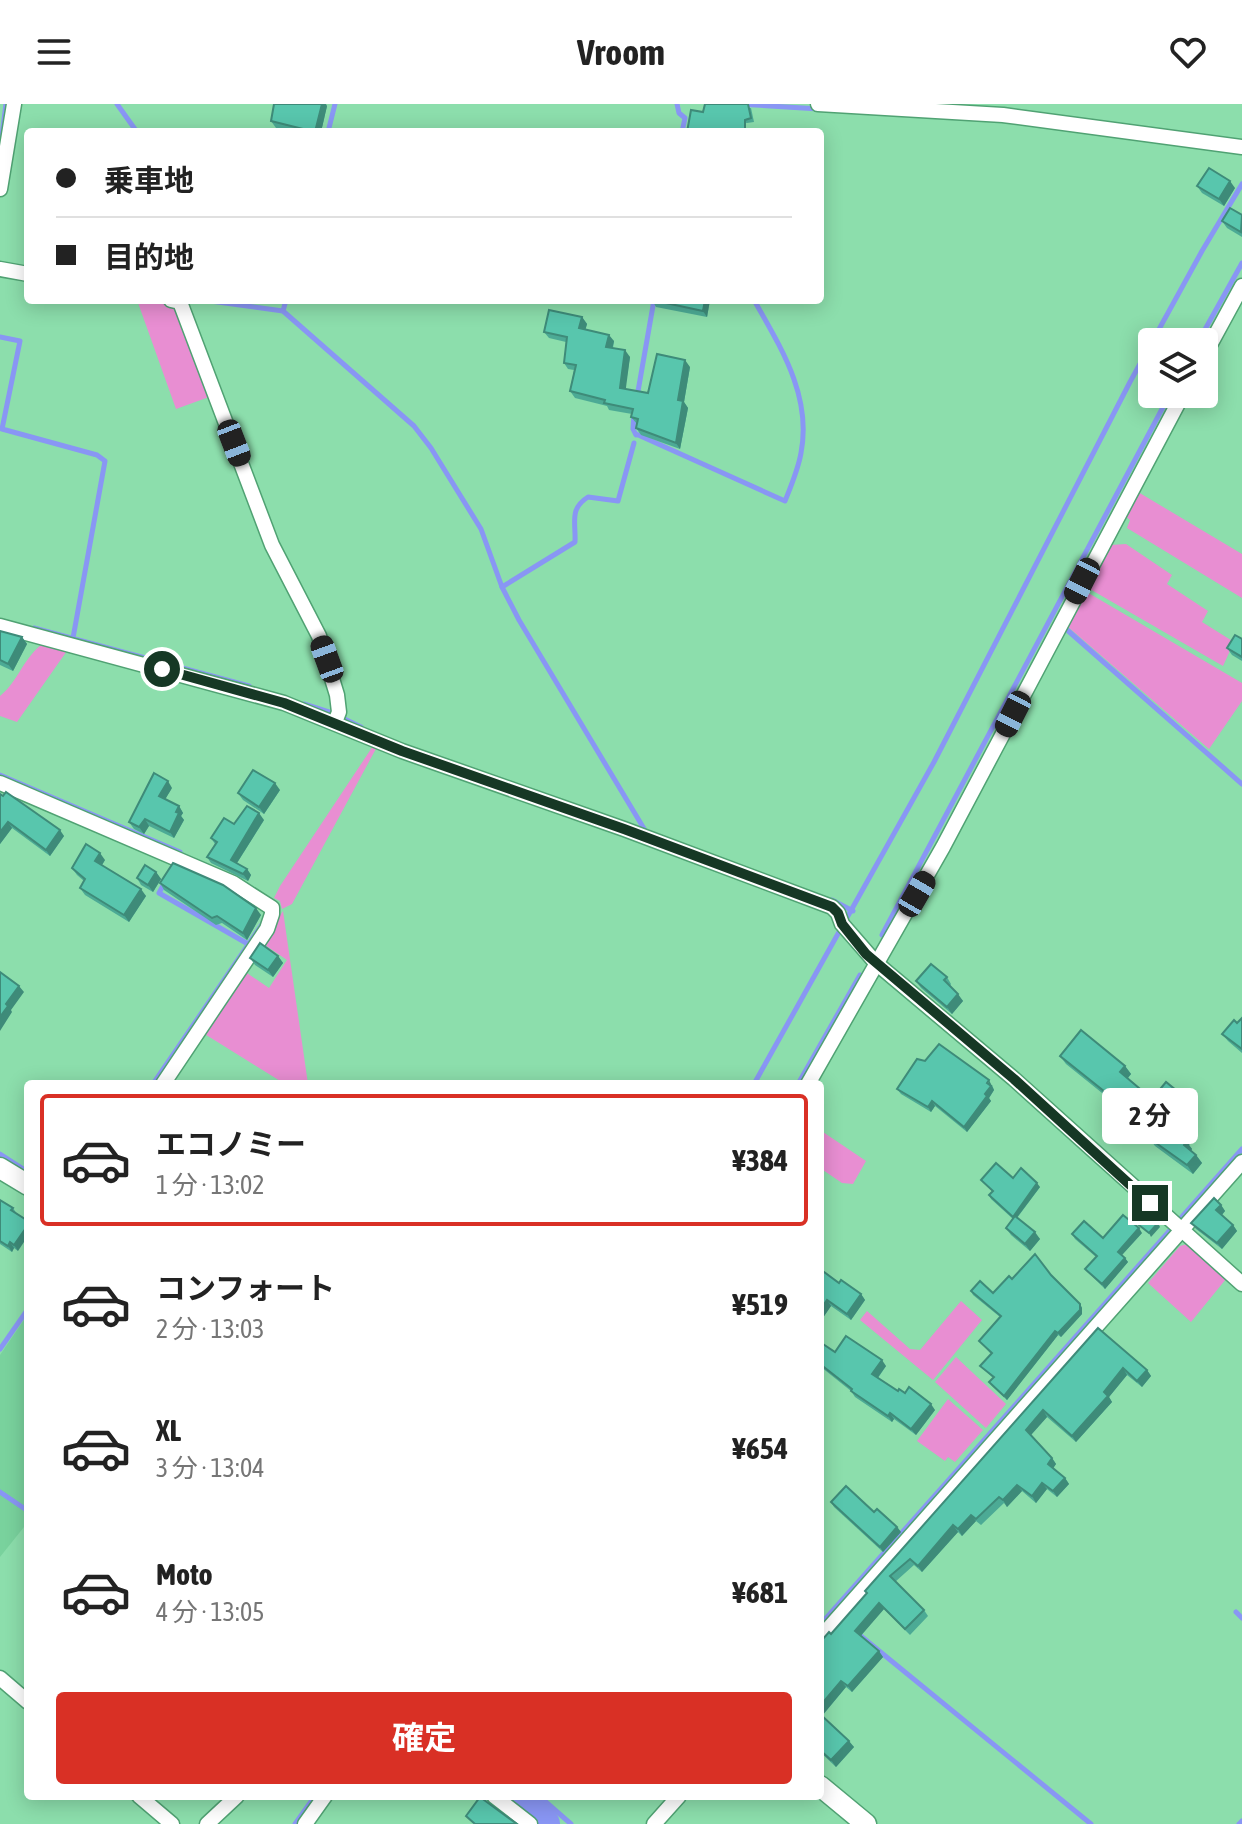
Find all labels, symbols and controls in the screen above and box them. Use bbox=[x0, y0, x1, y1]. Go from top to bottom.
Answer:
icon: menu bbox=[32, 30, 76, 74]
icon: heart bbox=[1166, 30, 1210, 74]
text: Vroom bbox=[577, 31, 665, 73]
text: 乗車地 bbox=[104, 163, 194, 197]
text: 目的地 bbox=[104, 240, 194, 274]
map controls bbox=[1138, 328, 1218, 408]
button: layers bbox=[1138, 328, 1218, 408]
car bbox=[214, 416, 254, 470]
car bbox=[1060, 554, 1104, 608]
car bbox=[308, 632, 346, 686]
route start bbox=[144, 651, 180, 687]
car bbox=[991, 687, 1035, 741]
car bbox=[895, 867, 939, 921]
callout: 2 分 bbox=[1102, 1087, 1198, 1143]
text: 2 分 bbox=[1129, 1101, 1171, 1131]
icon: car bbox=[60, 1124, 132, 1196]
text: エコノミー bbox=[156, 1127, 306, 1161]
text: ¥384 bbox=[732, 1143, 788, 1177]
text: 1 分 · 13:02 bbox=[156, 1170, 265, 1200]
route end bbox=[1132, 1185, 1168, 1221]
icon: car bbox=[60, 1268, 132, 1340]
text: コンフォート bbox=[156, 1271, 335, 1305]
text: ¥519 bbox=[732, 1287, 788, 1321]
text: 2 分 · 13:03 bbox=[156, 1314, 265, 1344]
icon: car bbox=[60, 1412, 132, 1484]
text: XL bbox=[156, 1413, 181, 1447]
text: ¥654 bbox=[732, 1431, 788, 1465]
text: 3 分 · 13:04 bbox=[156, 1453, 265, 1483]
icon: car bbox=[60, 1556, 132, 1628]
text: Moto bbox=[156, 1557, 213, 1591]
text: ¥681 bbox=[732, 1575, 788, 1609]
text: 4 分 · 13:05 bbox=[156, 1597, 265, 1627]
button: 確定 bbox=[56, 1692, 792, 1784]

